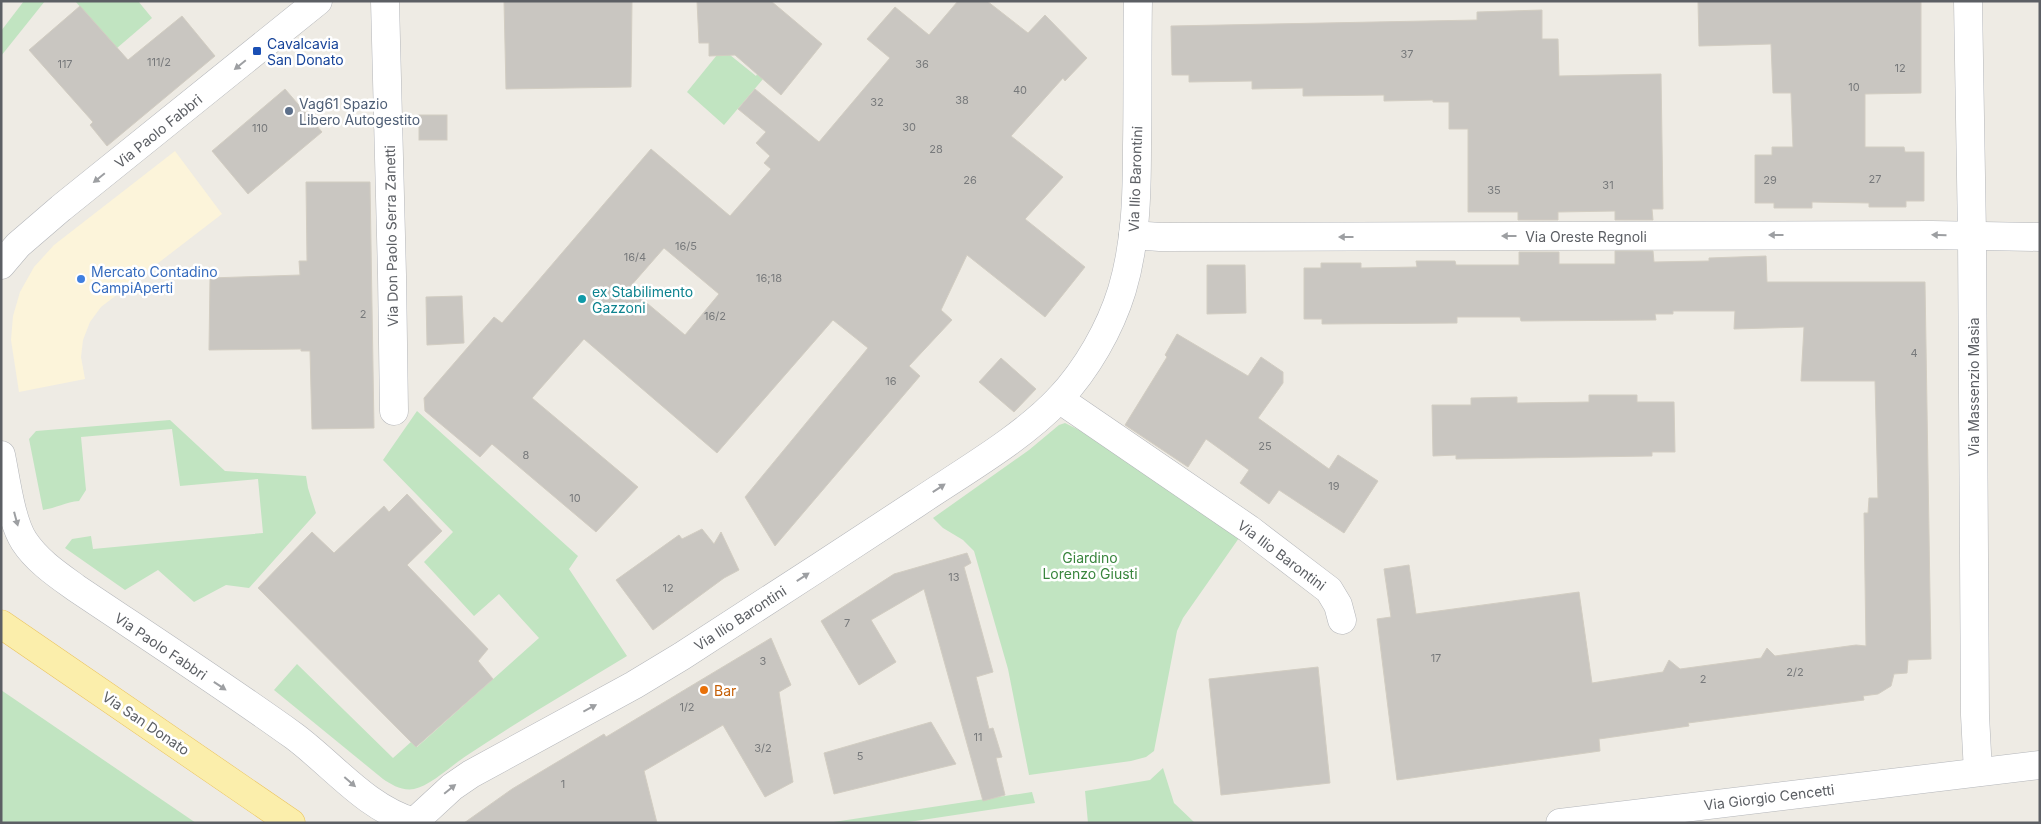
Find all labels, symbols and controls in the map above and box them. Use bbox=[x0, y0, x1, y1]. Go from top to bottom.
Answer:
place label: Cavalcavia San Donato bbox=[267, 35, 344, 68]
marker: Cavalcavia San Donato bbox=[251, 45, 263, 57]
house number: 37 bbox=[1400, 47, 1414, 61]
house number: 111/2 bbox=[147, 55, 171, 69]
house number: 117 bbox=[57, 57, 73, 71]
house number: 36 bbox=[915, 57, 929, 71]
one-way arrow bbox=[233, 59, 246, 70]
house number: 12 bbox=[1894, 61, 1906, 75]
house number: 10 bbox=[1848, 80, 1860, 94]
house number: 40 bbox=[1013, 83, 1027, 97]
street label: Via Paolo Fabbri bbox=[111, 91, 205, 171]
house number: 38 bbox=[955, 93, 969, 107]
place label: Vag61 Spazio Libero Autogestito bbox=[299, 95, 420, 128]
house number: 32 bbox=[870, 95, 884, 109]
marker: Vag61 Spazio Libero Autogestito bbox=[283, 105, 295, 117]
house number: 30 bbox=[902, 120, 916, 134]
house number: 110 bbox=[252, 121, 268, 135]
street label: Via Ilio Barontini bbox=[1125, 126, 1145, 232]
house number: 28 bbox=[929, 142, 943, 156]
street label: Via Don Paolo Serra Zanetti bbox=[381, 145, 401, 327]
one-way arrow bbox=[93, 172, 106, 183]
house number: 27 bbox=[1869, 172, 1881, 186]
house number: 26 bbox=[963, 173, 977, 187]
house number: 29 bbox=[1763, 173, 1777, 187]
house number: 31 bbox=[1602, 178, 1614, 192]
house number: 35 bbox=[1487, 183, 1501, 197]
street label: Via Oreste Regnoli bbox=[1525, 228, 1647, 245]
one-way arrow bbox=[1768, 231, 1784, 239]
one-way arrow bbox=[1930, 231, 1946, 239]
one-way arrow bbox=[1500, 232, 1516, 240]
one-way arrow bbox=[1338, 233, 1354, 241]
house number: 16/5 bbox=[675, 239, 697, 253]
house number: 16/4 bbox=[624, 250, 646, 264]
place label: Mercato Contadino CampiAperti bbox=[91, 263, 218, 296]
house number: 16;18 bbox=[756, 271, 782, 285]
marker: Mercato Contadino CampiAperti bbox=[75, 273, 87, 285]
place label: ex Stabilimento Gazzoni bbox=[592, 283, 693, 316]
marker: ex Stabilimento Gazzoni bbox=[576, 293, 588, 305]
house number: 2 bbox=[360, 307, 366, 321]
house number: 16/2 bbox=[704, 309, 726, 323]
street label: Via Massenzio Masìa bbox=[1965, 317, 1982, 457]
house number: 4 bbox=[1910, 346, 1918, 360]
house number: 16 bbox=[885, 374, 897, 388]
house number: 25 bbox=[1258, 439, 1272, 453]
house number: 8 bbox=[523, 448, 530, 462]
house number: 19 bbox=[1328, 479, 1340, 493]
one-way arrow bbox=[932, 483, 946, 493]
house number: 10 bbox=[569, 491, 581, 505]
one-way arrow bbox=[12, 512, 20, 527]
street label: Via Ilio Barontini bbox=[1235, 516, 1329, 594]
park label: Giardino Lorenzo Giusti bbox=[1042, 549, 1138, 582]
house number: 13 bbox=[948, 570, 960, 584]
one-way arrow bbox=[797, 573, 810, 582]
house number: 12 bbox=[662, 581, 674, 595]
street label: Via Ilio Barontini bbox=[691, 582, 789, 654]
street label: Via Paolo Fabbri bbox=[112, 609, 210, 683]
house number: 7 bbox=[844, 616, 850, 630]
house number: 17 bbox=[1431, 651, 1441, 665]
house number: 3 bbox=[760, 654, 767, 668]
house number: 2/2 bbox=[1786, 665, 1804, 679]
house number: 2 bbox=[1700, 672, 1706, 686]
one-way arrow bbox=[213, 681, 227, 691]
place label: Bar bbox=[714, 682, 736, 699]
marker: Bar bbox=[698, 684, 710, 696]
street label: Via San Donato bbox=[99, 688, 193, 758]
house number: 1/2 bbox=[679, 700, 695, 714]
one-way arrow bbox=[583, 704, 598, 712]
house number: 11 bbox=[974, 730, 982, 744]
house number: 3/2 bbox=[754, 741, 772, 755]
house number: 5 bbox=[857, 749, 864, 763]
one-way arrow bbox=[343, 777, 356, 788]
house number: 1 bbox=[561, 777, 565, 791]
street label: Via Giorgio Cencetti bbox=[1703, 781, 1835, 813]
one-way arrow bbox=[443, 784, 456, 795]

